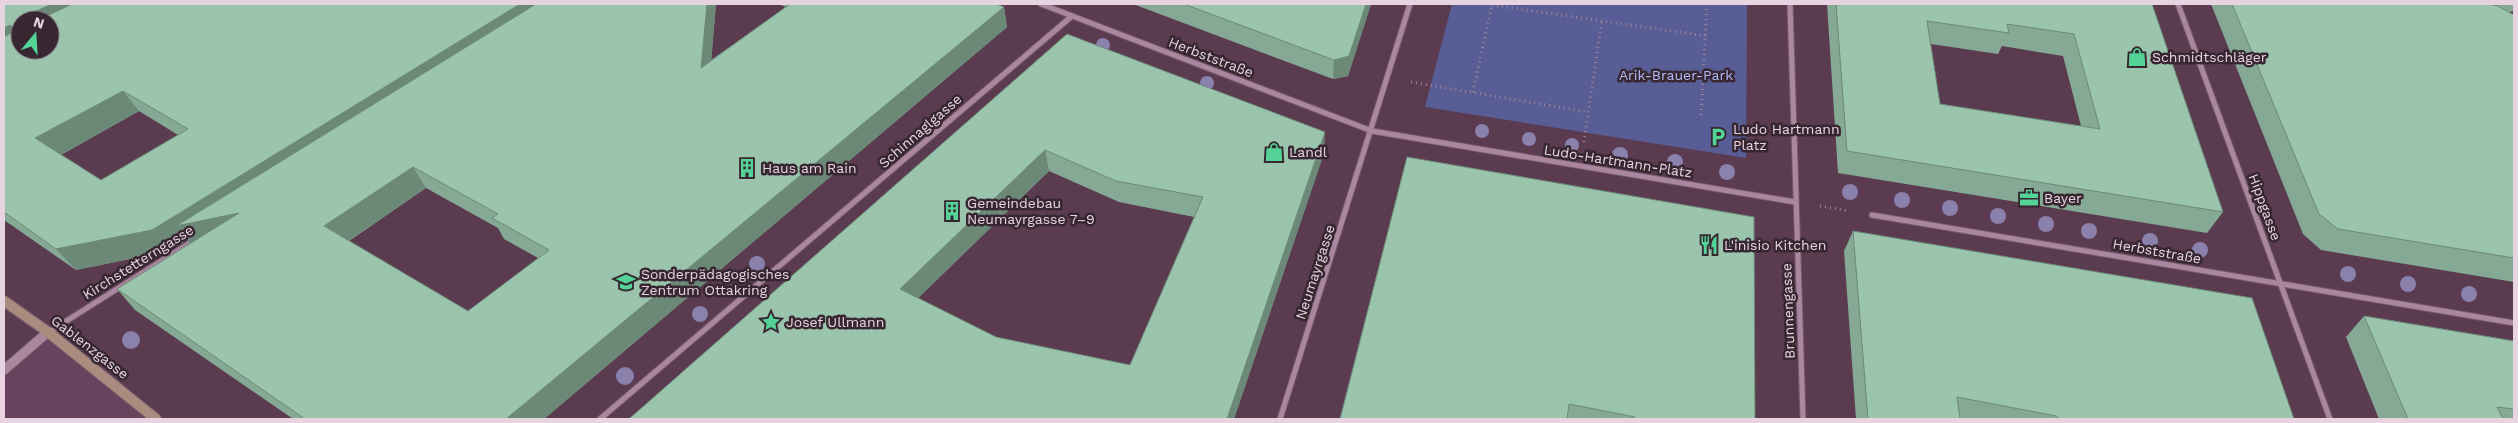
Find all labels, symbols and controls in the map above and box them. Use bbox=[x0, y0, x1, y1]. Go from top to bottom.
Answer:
north arrow bbox=[10, 10, 60, 60]
text: N bbox=[32, 13, 46, 32]
street label: Herbststraße bbox=[1166, 34, 1256, 80]
shop icon: Schmidtschläger bbox=[2126, 46, 2148, 68]
place label: Schmidtschläger bbox=[2152, 49, 2267, 65]
park label: Arik-Brauer-Park bbox=[1619, 67, 1733, 83]
street label: Schinnaglgasse bbox=[875, 91, 965, 171]
place label: Ludo Hartmann Platz bbox=[1733, 121, 1840, 153]
parking icon: Ludo Hartmann Platz bbox=[1707, 126, 1729, 148]
shop icon: Landl bbox=[1263, 141, 1285, 163]
street label: Ludo-Hartmann-Platz bbox=[1543, 141, 1693, 181]
place label: Landl bbox=[1289, 144, 1328, 160]
building icon: Haus am Rain bbox=[736, 157, 758, 179]
place label: Haus am Rain bbox=[762, 160, 857, 176]
street label: Hippgasse bbox=[2246, 171, 2284, 243]
office icon: Bayer bbox=[2018, 187, 2040, 209]
place label: Bayer bbox=[2044, 190, 2082, 206]
place label: Gemeindebau Neumayrgasse 7–9 bbox=[967, 195, 1095, 227]
building icon: Gemeindebau Neumayrgasse 7–9 bbox=[941, 200, 963, 222]
street label: Kirchstetterngasse bbox=[80, 221, 196, 303]
street label: Neumayrgasse bbox=[1292, 223, 1338, 321]
restaurant icon: L'inisio Kitchen bbox=[1698, 234, 1720, 256]
street label: Herbststraße bbox=[2112, 235, 2202, 267]
place label: L'inisio Kitchen bbox=[1724, 237, 1826, 253]
street label: Brunnengasse bbox=[1778, 263, 1798, 359]
place label: Sonderpädagogisches Zentrum Ottakring bbox=[641, 266, 789, 298]
school or university icon: Sonderpädagogisches Zentrum Ottakring bbox=[615, 271, 637, 293]
place icon: Josef Ullmann bbox=[760, 311, 782, 333]
street label: Gablenzgasse bbox=[48, 312, 132, 382]
place label: Josef Ullmann bbox=[786, 314, 884, 330]

